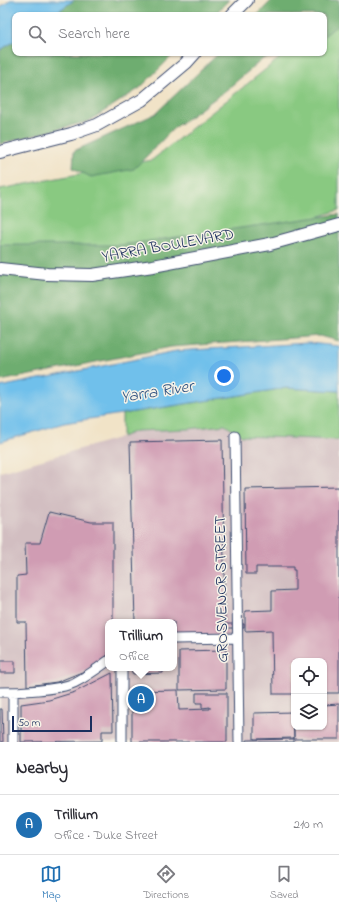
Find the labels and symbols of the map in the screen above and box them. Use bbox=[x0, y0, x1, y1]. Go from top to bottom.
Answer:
street label: YARRA BOULEVARD bbox=[100, 223, 236, 269]
your location bbox=[214, 366, 234, 386]
water label: Yarra River bbox=[119, 373, 198, 410]
street label: GROSVENOR STREET bbox=[209, 515, 235, 663]
pin: A bbox=[128, 684, 154, 714]
scale bar bbox=[12, 714, 92, 733]

